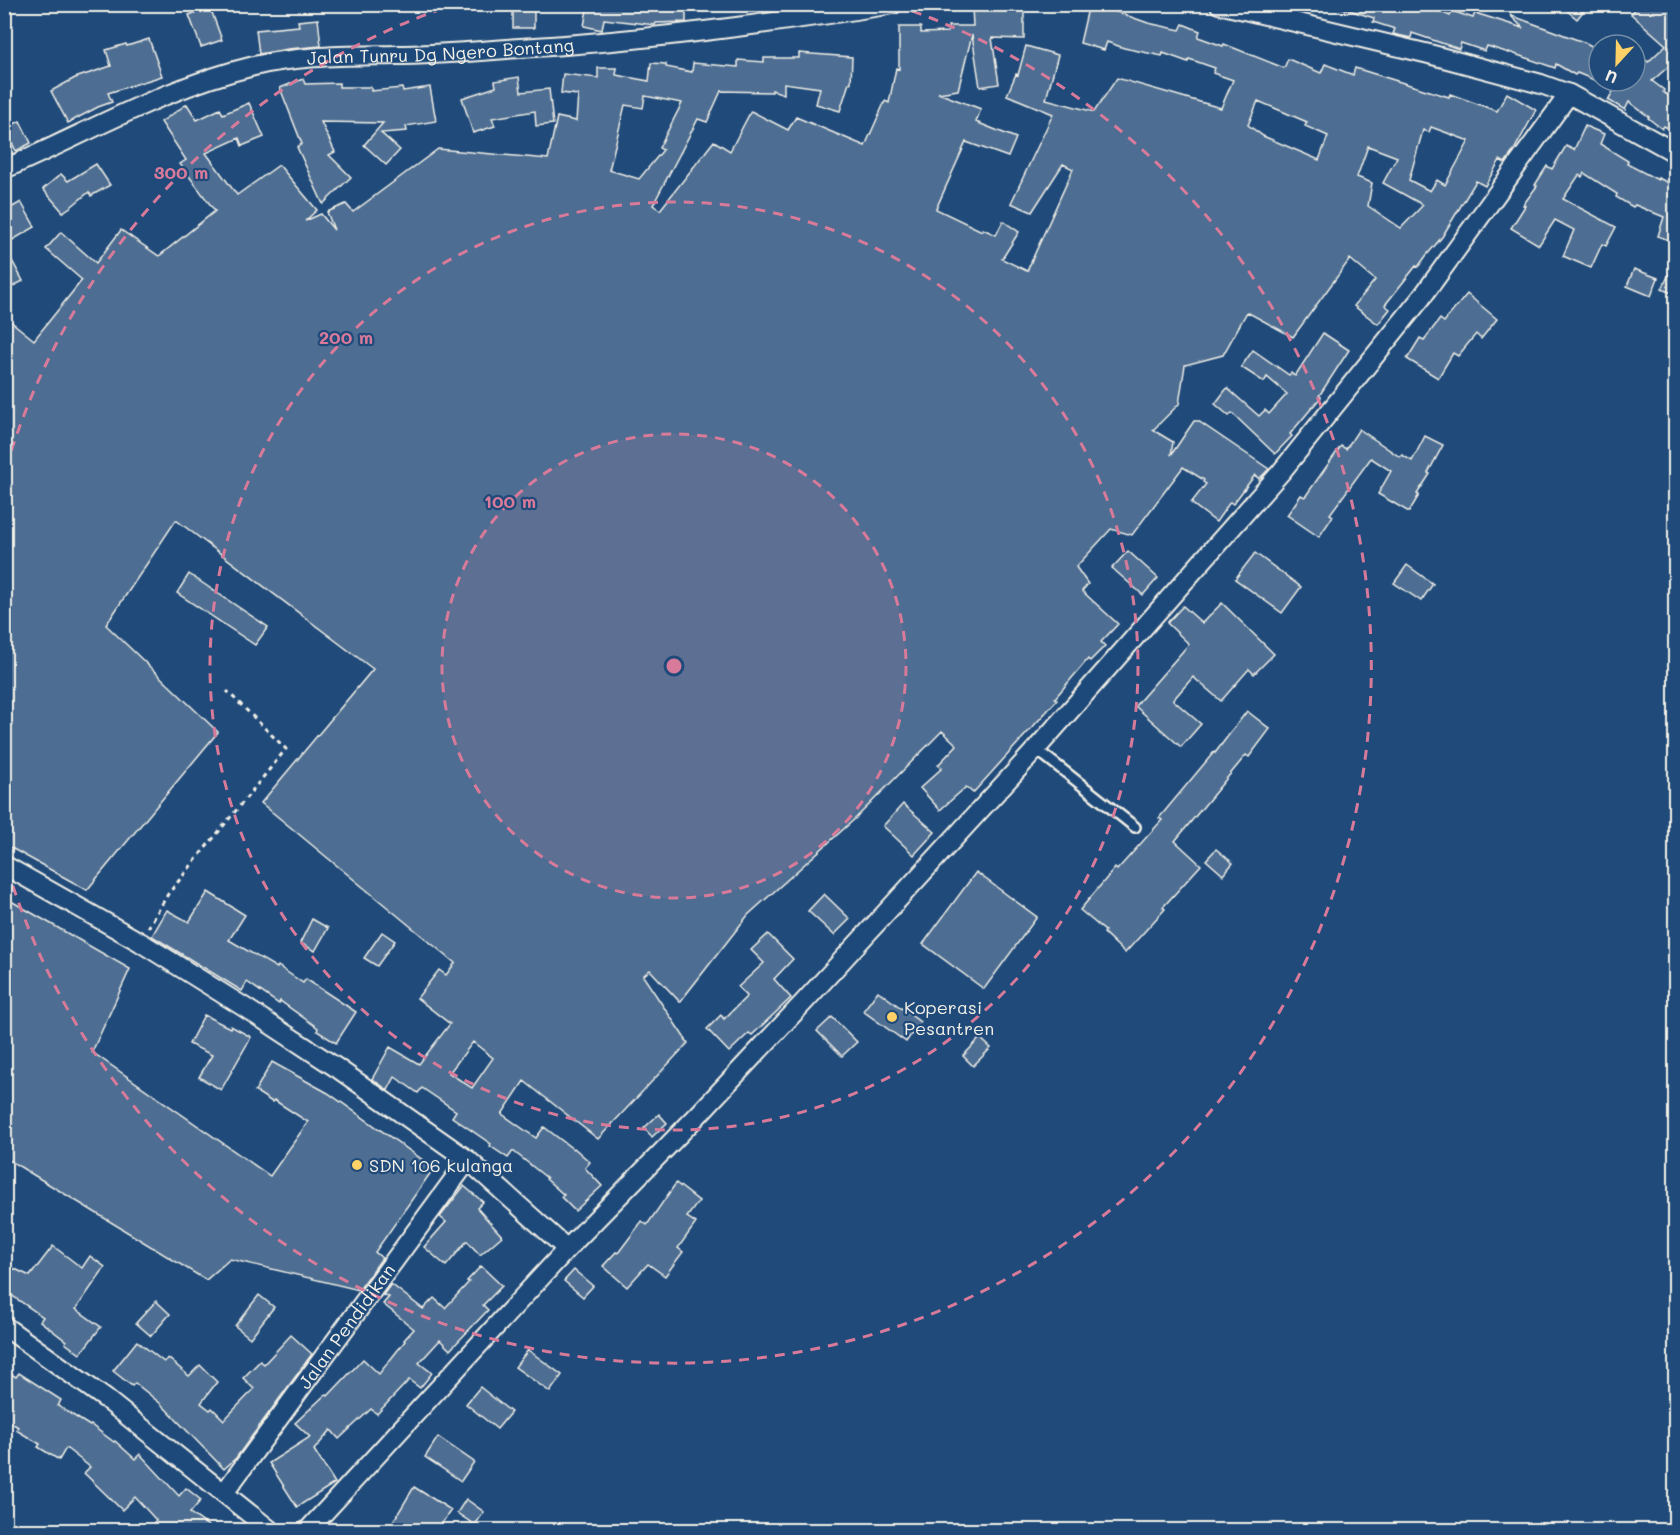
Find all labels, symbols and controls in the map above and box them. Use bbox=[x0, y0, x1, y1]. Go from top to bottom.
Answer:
street label: Jalan Tunru Dg Ngero Bontang bbox=[306, 32, 575, 70]
north arrow bbox=[1587, 33, 1647, 93]
text: U bbox=[1602, 66, 1620, 89]
text: 300 m bbox=[154, 160, 208, 184]
text: 200 m bbox=[319, 325, 373, 349]
text: 100 m bbox=[484, 489, 536, 513]
centre of rings bbox=[664, 656, 684, 676]
place label: Koperasi Pesantren bbox=[904, 995, 994, 1040]
marker: Koperasi Pesantren bbox=[885, 1010, 899, 1024]
place label: SDN 106 kulanga bbox=[369, 1153, 513, 1177]
marker: SDN 106 kulanga bbox=[350, 1158, 364, 1172]
street label: Jalan Pendidikan bbox=[293, 1259, 400, 1393]

